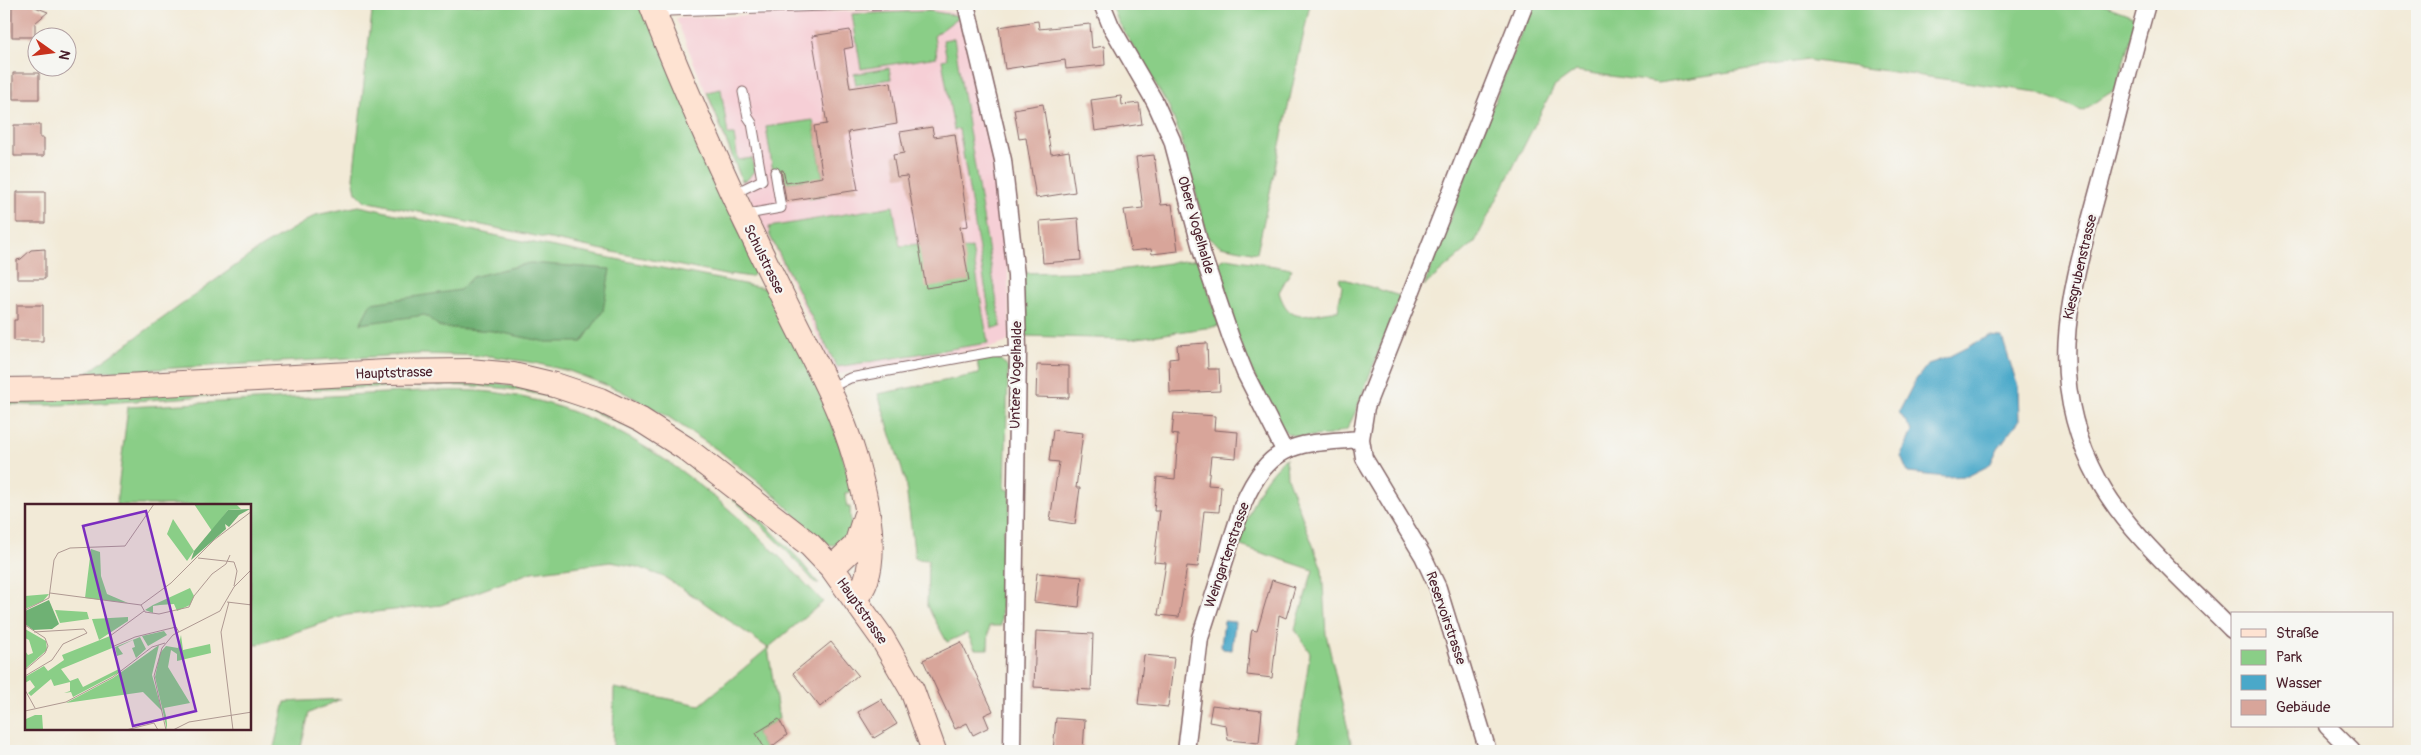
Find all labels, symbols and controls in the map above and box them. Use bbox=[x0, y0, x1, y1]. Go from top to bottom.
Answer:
north arrow bbox=[28, 28, 78, 78]
text: N bbox=[55, 48, 74, 62]
street label: Obere Vogelhalde bbox=[1174, 174, 1218, 276]
street label: Kiesgrubenstrasse bbox=[2060, 213, 2100, 321]
street label: Schulstrasse bbox=[740, 222, 788, 297]
street label: Untere Vogelhalde bbox=[1007, 321, 1025, 429]
street label: Hauptstrasse bbox=[355, 363, 433, 383]
street label: Weingartenstrasse bbox=[1201, 500, 1253, 610]
inset map bbox=[25, 504, 251, 730]
street label: Reservoirstrasse bbox=[1422, 569, 1470, 667]
street label: Hauptstrasse bbox=[833, 574, 891, 648]
legend bbox=[2231, 612, 2394, 728]
text: Straße bbox=[2276, 624, 2319, 643]
text: Park bbox=[2276, 648, 2303, 667]
text: Wasser bbox=[2276, 674, 2323, 693]
text: Gebäude bbox=[2276, 698, 2331, 717]

